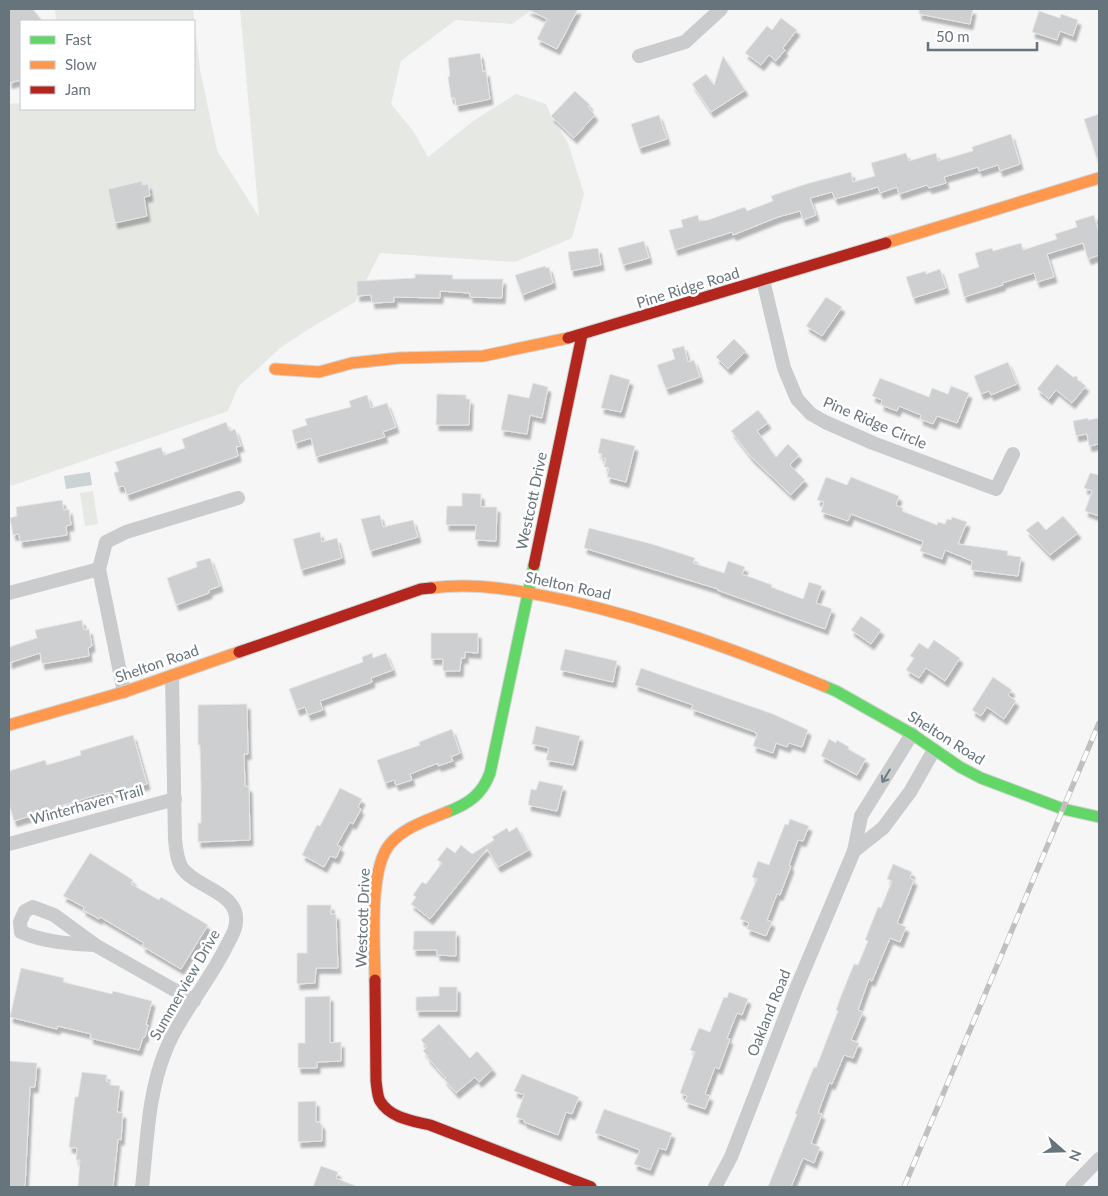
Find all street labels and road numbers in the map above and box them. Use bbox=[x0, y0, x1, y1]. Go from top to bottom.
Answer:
street label: Pine Ridge Road bbox=[634, 263, 741, 311]
street label: Pine Ridge Circle bbox=[821, 392, 930, 452]
street label: Westcott Drive bbox=[512, 450, 550, 551]
street label: Shelton Road bbox=[524, 567, 613, 603]
street label: Shelton Road bbox=[113, 640, 201, 686]
street label: Shelton Road bbox=[905, 706, 988, 768]
street label: Winterhaven Trail bbox=[28, 780, 145, 828]
street label: Westcott Drive bbox=[351, 868, 373, 968]
street label: Summerview Drive bbox=[145, 926, 223, 1043]
street label: Oakland Road bbox=[743, 967, 794, 1059]

